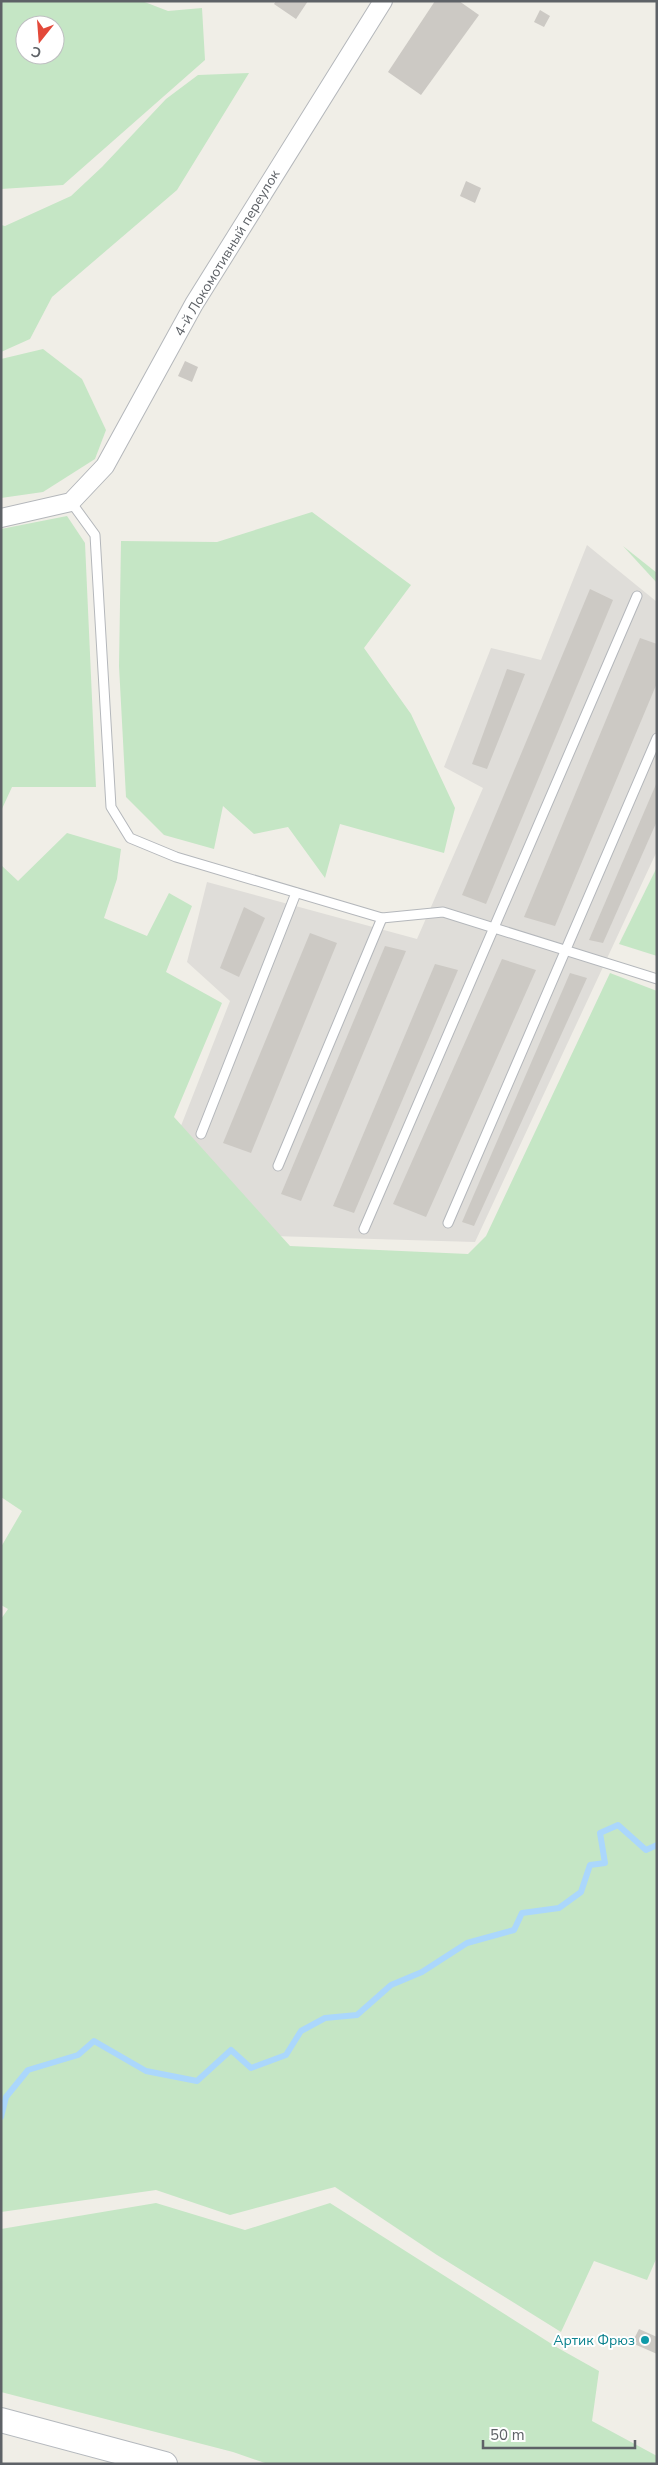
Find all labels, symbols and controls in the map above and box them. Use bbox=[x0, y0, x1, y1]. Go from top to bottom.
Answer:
north arrow bbox=[15, 15, 65, 65]
text: С bbox=[29, 41, 44, 62]
street label: 4-й Локомотивный переулок bbox=[170, 166, 285, 340]
place label: Артик Фрюз bbox=[553, 2331, 635, 2350]
marker: Артик Фрюз bbox=[639, 2334, 651, 2346]
scale bar bbox=[483, 2418, 636, 2450]
text: 50 m bbox=[490, 2425, 525, 2445]

